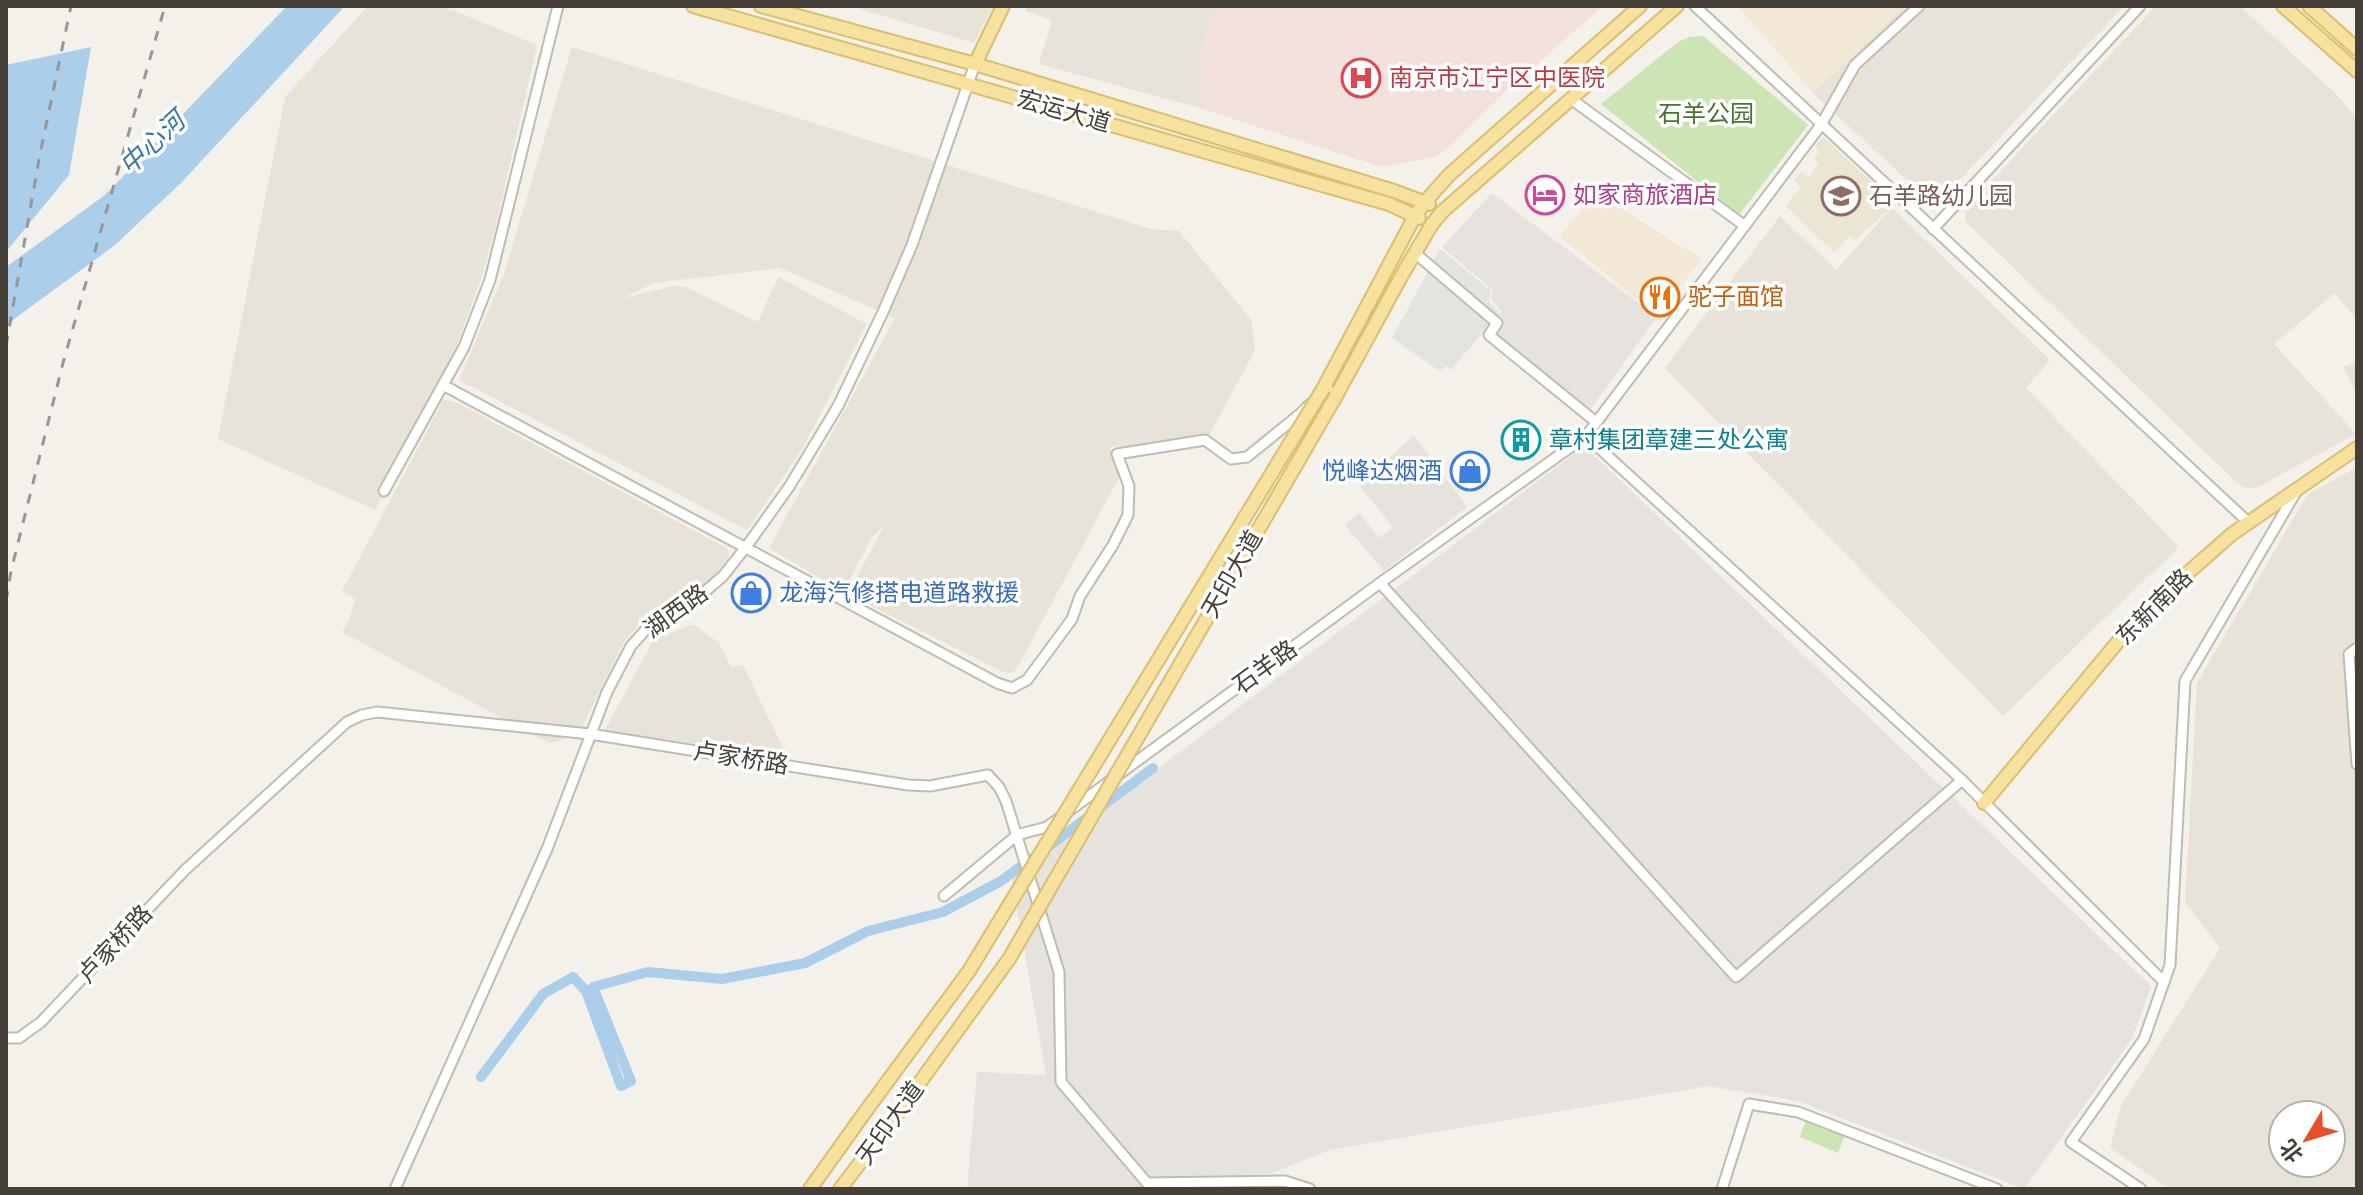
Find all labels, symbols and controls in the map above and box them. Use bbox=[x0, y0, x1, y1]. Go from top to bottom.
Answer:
hospital icon: 南京市江宁区中医院 bbox=[1340, 57, 1382, 99]
place label: 南京市江宁区中医院 bbox=[1389, 60, 1605, 93]
street label: 宏运大道 bbox=[1014, 80, 1115, 139]
park label: 石羊公园 bbox=[1658, 96, 1754, 129]
water label: 中心河 bbox=[111, 99, 196, 182]
hotel icon: 如家商旅酒店 bbox=[1524, 174, 1566, 216]
school or university icon: 石羊路幼儿园 bbox=[1820, 175, 1862, 217]
place label: 如家商旅酒店 bbox=[1573, 177, 1717, 210]
place label: 石羊路幼儿园 bbox=[1869, 178, 2013, 211]
restaurant icon: 驼子面馆 bbox=[1639, 276, 1681, 318]
place label: 驼子面馆 bbox=[1688, 279, 1784, 312]
building icon: 章村集团章建三处公寓 bbox=[1500, 419, 1542, 461]
place label: 章村集团章建三处公寓 bbox=[1549, 422, 1789, 455]
shop icon: 悦峰达烟酒 bbox=[1449, 450, 1491, 492]
place label: 悦峰达烟酒 bbox=[1322, 453, 1442, 486]
street label: 天印大道 bbox=[1192, 523, 1269, 623]
street label: 东新南路 bbox=[2107, 560, 2199, 652]
shop icon: 龙海汽修搭电道路救援 bbox=[730, 572, 772, 614]
street label: 湖西路 bbox=[636, 575, 714, 644]
place label: 龙海汽修搭电道路救援 bbox=[779, 575, 1019, 608]
street label: 石羊路 bbox=[1225, 631, 1303, 700]
street label: 卢家桥路 bbox=[691, 733, 791, 780]
street label: 卢家桥路 bbox=[69, 897, 159, 989]
street label: 天印大道 bbox=[847, 1074, 930, 1171]
north arrow bbox=[2267, 1099, 2347, 1179]
text: 北 bbox=[2273, 1133, 2310, 1169]

